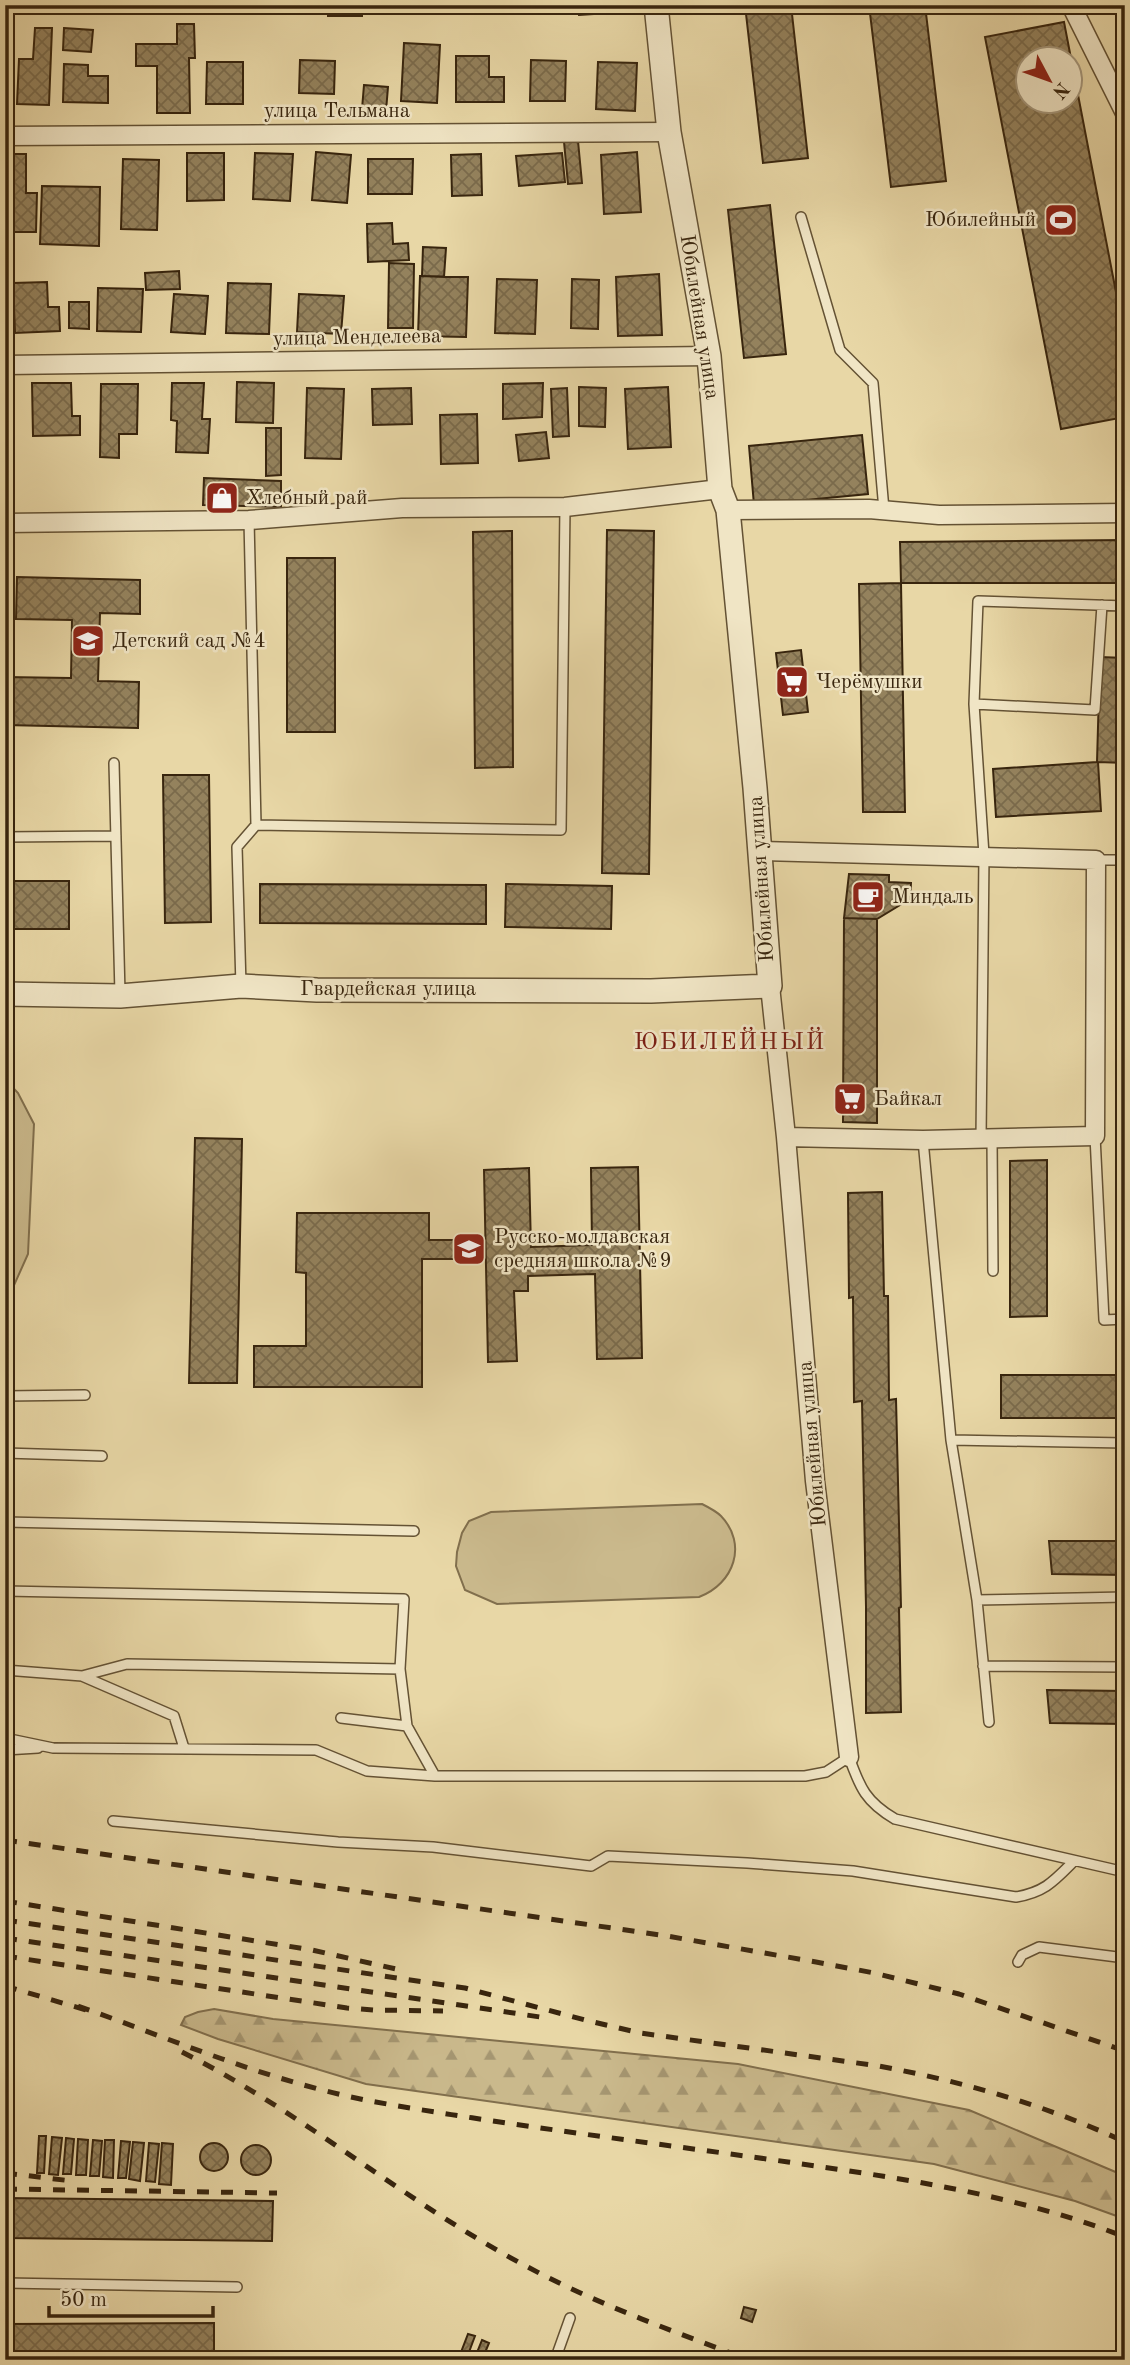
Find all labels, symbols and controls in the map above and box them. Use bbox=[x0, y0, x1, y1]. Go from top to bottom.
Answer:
north arrow bbox=[1014, 46, 1084, 116]
text: N bbox=[1048, 78, 1072, 102]
street label: улица Тельмана bbox=[264, 101, 410, 122]
sports icon: Юбилейный bbox=[1042, 201, 1080, 239]
place label: Юбилейный bbox=[925, 210, 1036, 231]
street label: Юбилейная улица bbox=[676, 233, 722, 401]
street label: улица Менделеева bbox=[272, 326, 442, 350]
shop icon: Хлебный рай bbox=[203, 479, 241, 517]
place label: Хлебный рай bbox=[246, 488, 368, 509]
school or university icon: Детский сад №4 bbox=[69, 622, 107, 660]
place label: Детский сад №4 bbox=[112, 631, 266, 652]
supermarket icon: Черёмушки bbox=[773, 663, 811, 701]
place label: Черёмушки bbox=[816, 672, 923, 693]
street label: Юбилейная улица bbox=[746, 795, 778, 963]
cafe icon: Миндаль bbox=[849, 878, 887, 916]
place label: Миндаль bbox=[892, 887, 974, 908]
street label: Гвардейская улица bbox=[300, 979, 476, 1000]
district label: ЮБИЛЕЙНЫЙ bbox=[634, 1026, 826, 1055]
supermarket icon: Байкал bbox=[831, 1080, 869, 1118]
place label: Байкал bbox=[874, 1089, 942, 1110]
place label: Русско-молдавская средняя школа №9 bbox=[494, 1227, 672, 1272]
school or university icon: Русско-молдавская средняя школа №9 bbox=[450, 1230, 488, 1268]
street label: Юбилейная улица bbox=[795, 1360, 831, 1528]
scale bar bbox=[49, 2274, 214, 2318]
text: 50 m bbox=[60, 2290, 107, 2311]

